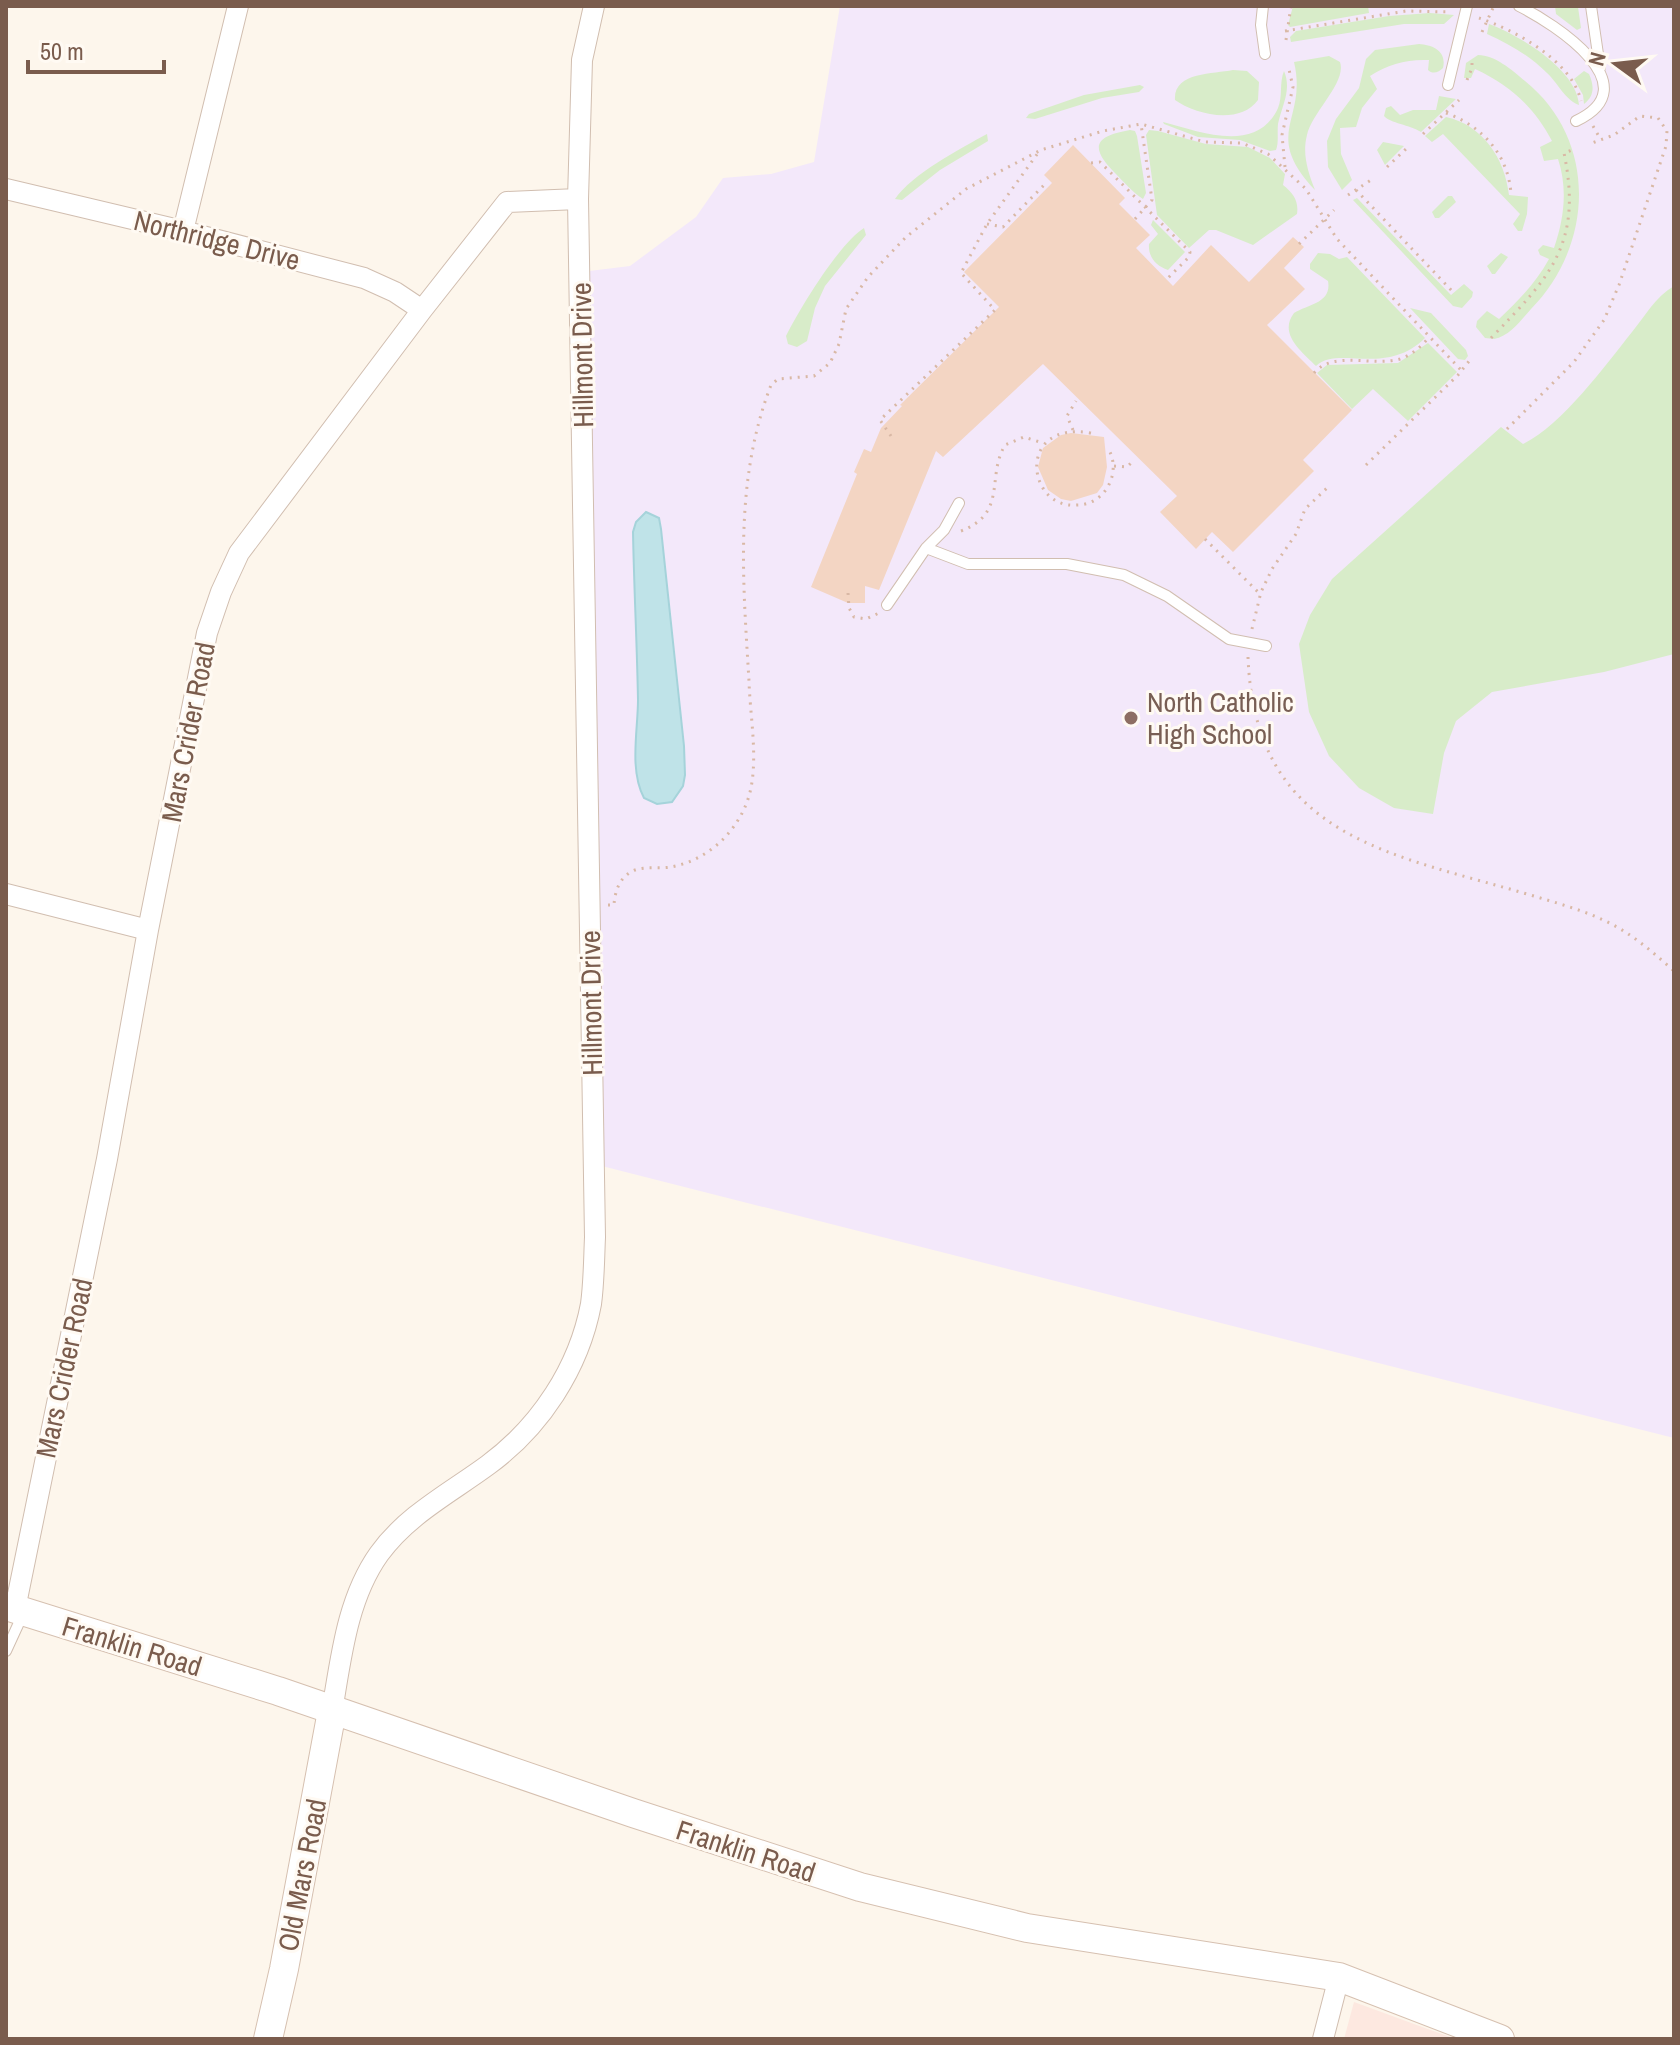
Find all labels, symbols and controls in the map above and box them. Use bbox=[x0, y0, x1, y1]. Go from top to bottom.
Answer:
scale bar bbox=[28, 24, 164, 74]
north arrow bbox=[1576, 24, 1656, 104]
text: 50 m bbox=[40, 35, 84, 67]
text: N bbox=[1581, 49, 1613, 69]
street label: Northridge Drive bbox=[130, 201, 304, 279]
street label: Hillmont Drive bbox=[562, 282, 602, 428]
street label: Mars Crider Road bbox=[152, 639, 224, 825]
place label: North Catholic High School bbox=[1147, 683, 1294, 753]
marker: North Catholic High School bbox=[1122, 709, 1140, 727]
street label: Hillmont Drive bbox=[571, 930, 611, 1076]
street label: Mars Crider Road bbox=[26, 1275, 102, 1461]
street label: Franklin Road bbox=[57, 1607, 207, 1685]
street label: Old Mars Road bbox=[269, 1796, 335, 1954]
street label: Franklin Road bbox=[672, 1811, 820, 1891]

